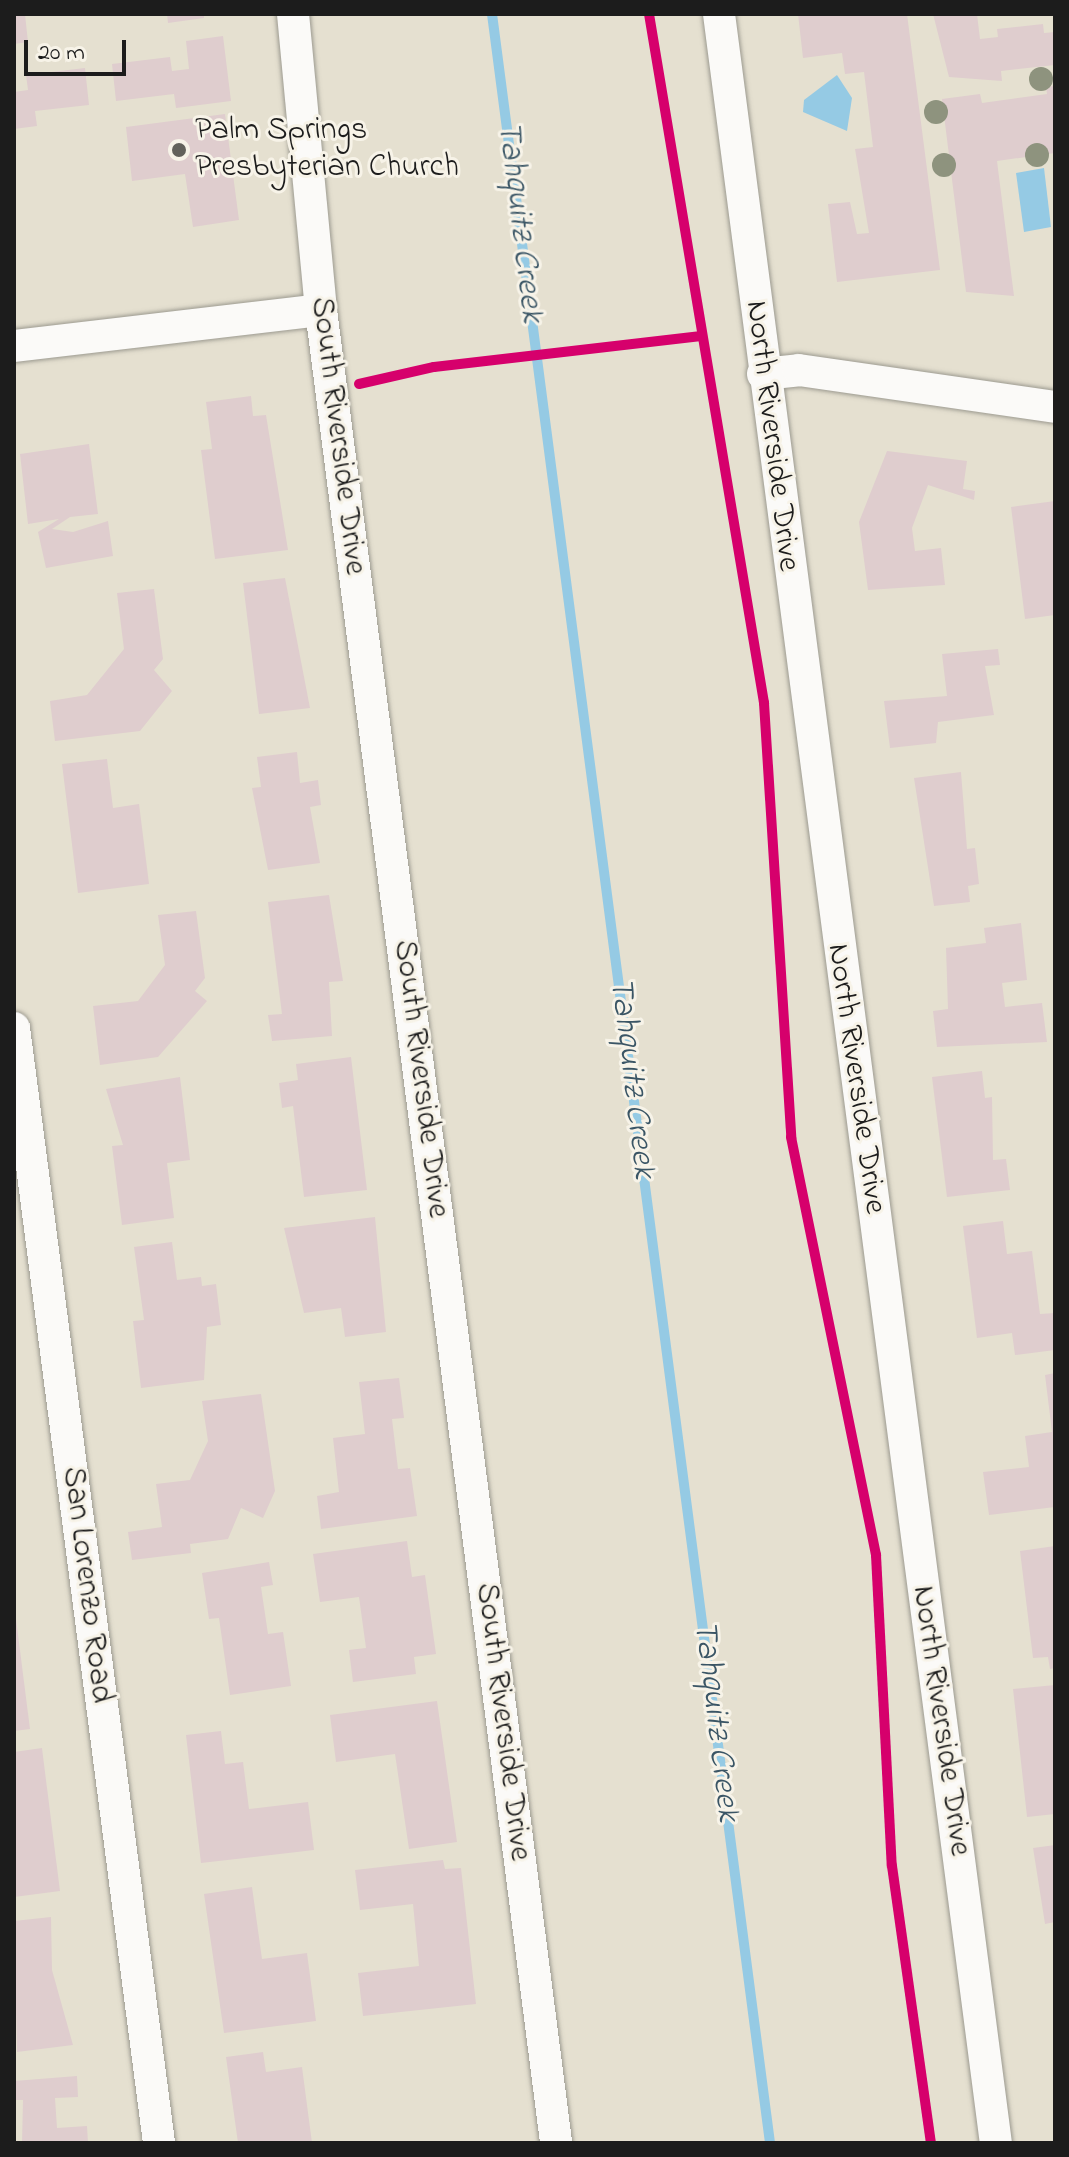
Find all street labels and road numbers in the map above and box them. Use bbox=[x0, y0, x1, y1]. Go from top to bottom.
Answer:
street label: South Riverside Drive bbox=[301, 295, 373, 577]
street label: North Riverside Drive bbox=[735, 299, 807, 573]
street label: South Riverside Drive bbox=[384, 938, 456, 1220]
street label: North Riverside Drive bbox=[817, 941, 893, 1217]
street label: San Lorenzo Road bbox=[52, 1465, 120, 1705]
street label: South Riverside Drive bbox=[466, 1581, 538, 1863]
street label: North Riverside Drive bbox=[902, 1583, 978, 1859]

